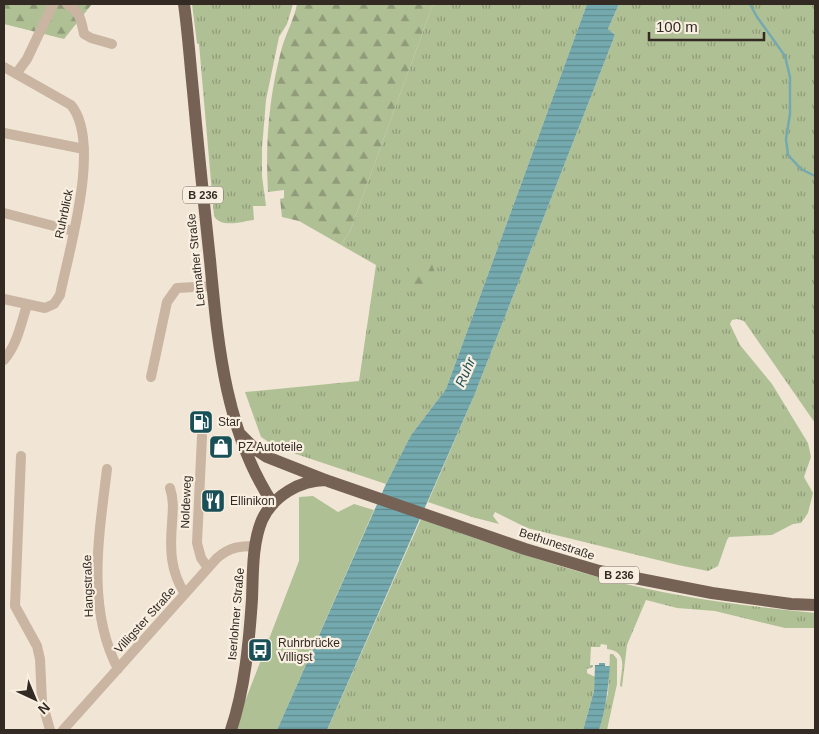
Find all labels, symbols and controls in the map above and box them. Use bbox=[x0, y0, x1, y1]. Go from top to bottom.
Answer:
scale bar bbox=[649, 10, 764, 42]
text: 100 m bbox=[656, 18, 698, 35]
road number: B 236 bbox=[183, 186, 223, 204]
street label: Ruhrblick bbox=[52, 187, 76, 240]
street label: Letmather Straße bbox=[184, 213, 208, 307]
water label: Ruhr bbox=[452, 354, 479, 389]
fuel station icon: Star bbox=[188, 409, 214, 435]
place label: Star bbox=[218, 415, 240, 429]
shop icon: PZ Autoteile bbox=[208, 434, 234, 460]
place label: PZ Autoteile bbox=[238, 440, 303, 454]
street label: Noldeweg bbox=[178, 475, 194, 529]
restaurant icon: Ellinikon bbox=[200, 488, 226, 514]
place label: Ellinikon bbox=[230, 494, 275, 508]
street label: Bethunestraße bbox=[517, 525, 597, 563]
street label: Hangstraße bbox=[80, 554, 96, 618]
road number: B 236 bbox=[599, 566, 639, 584]
street label: Iserlohner Straße bbox=[225, 567, 247, 661]
street label: Villigster Straße bbox=[112, 584, 179, 656]
place label: Ruhrbrücke Villigst bbox=[278, 636, 340, 664]
bus stop icon: Ruhrbrücke Villigst bbox=[247, 637, 273, 663]
north arrow bbox=[10, 674, 60, 724]
text: N bbox=[35, 699, 53, 718]

